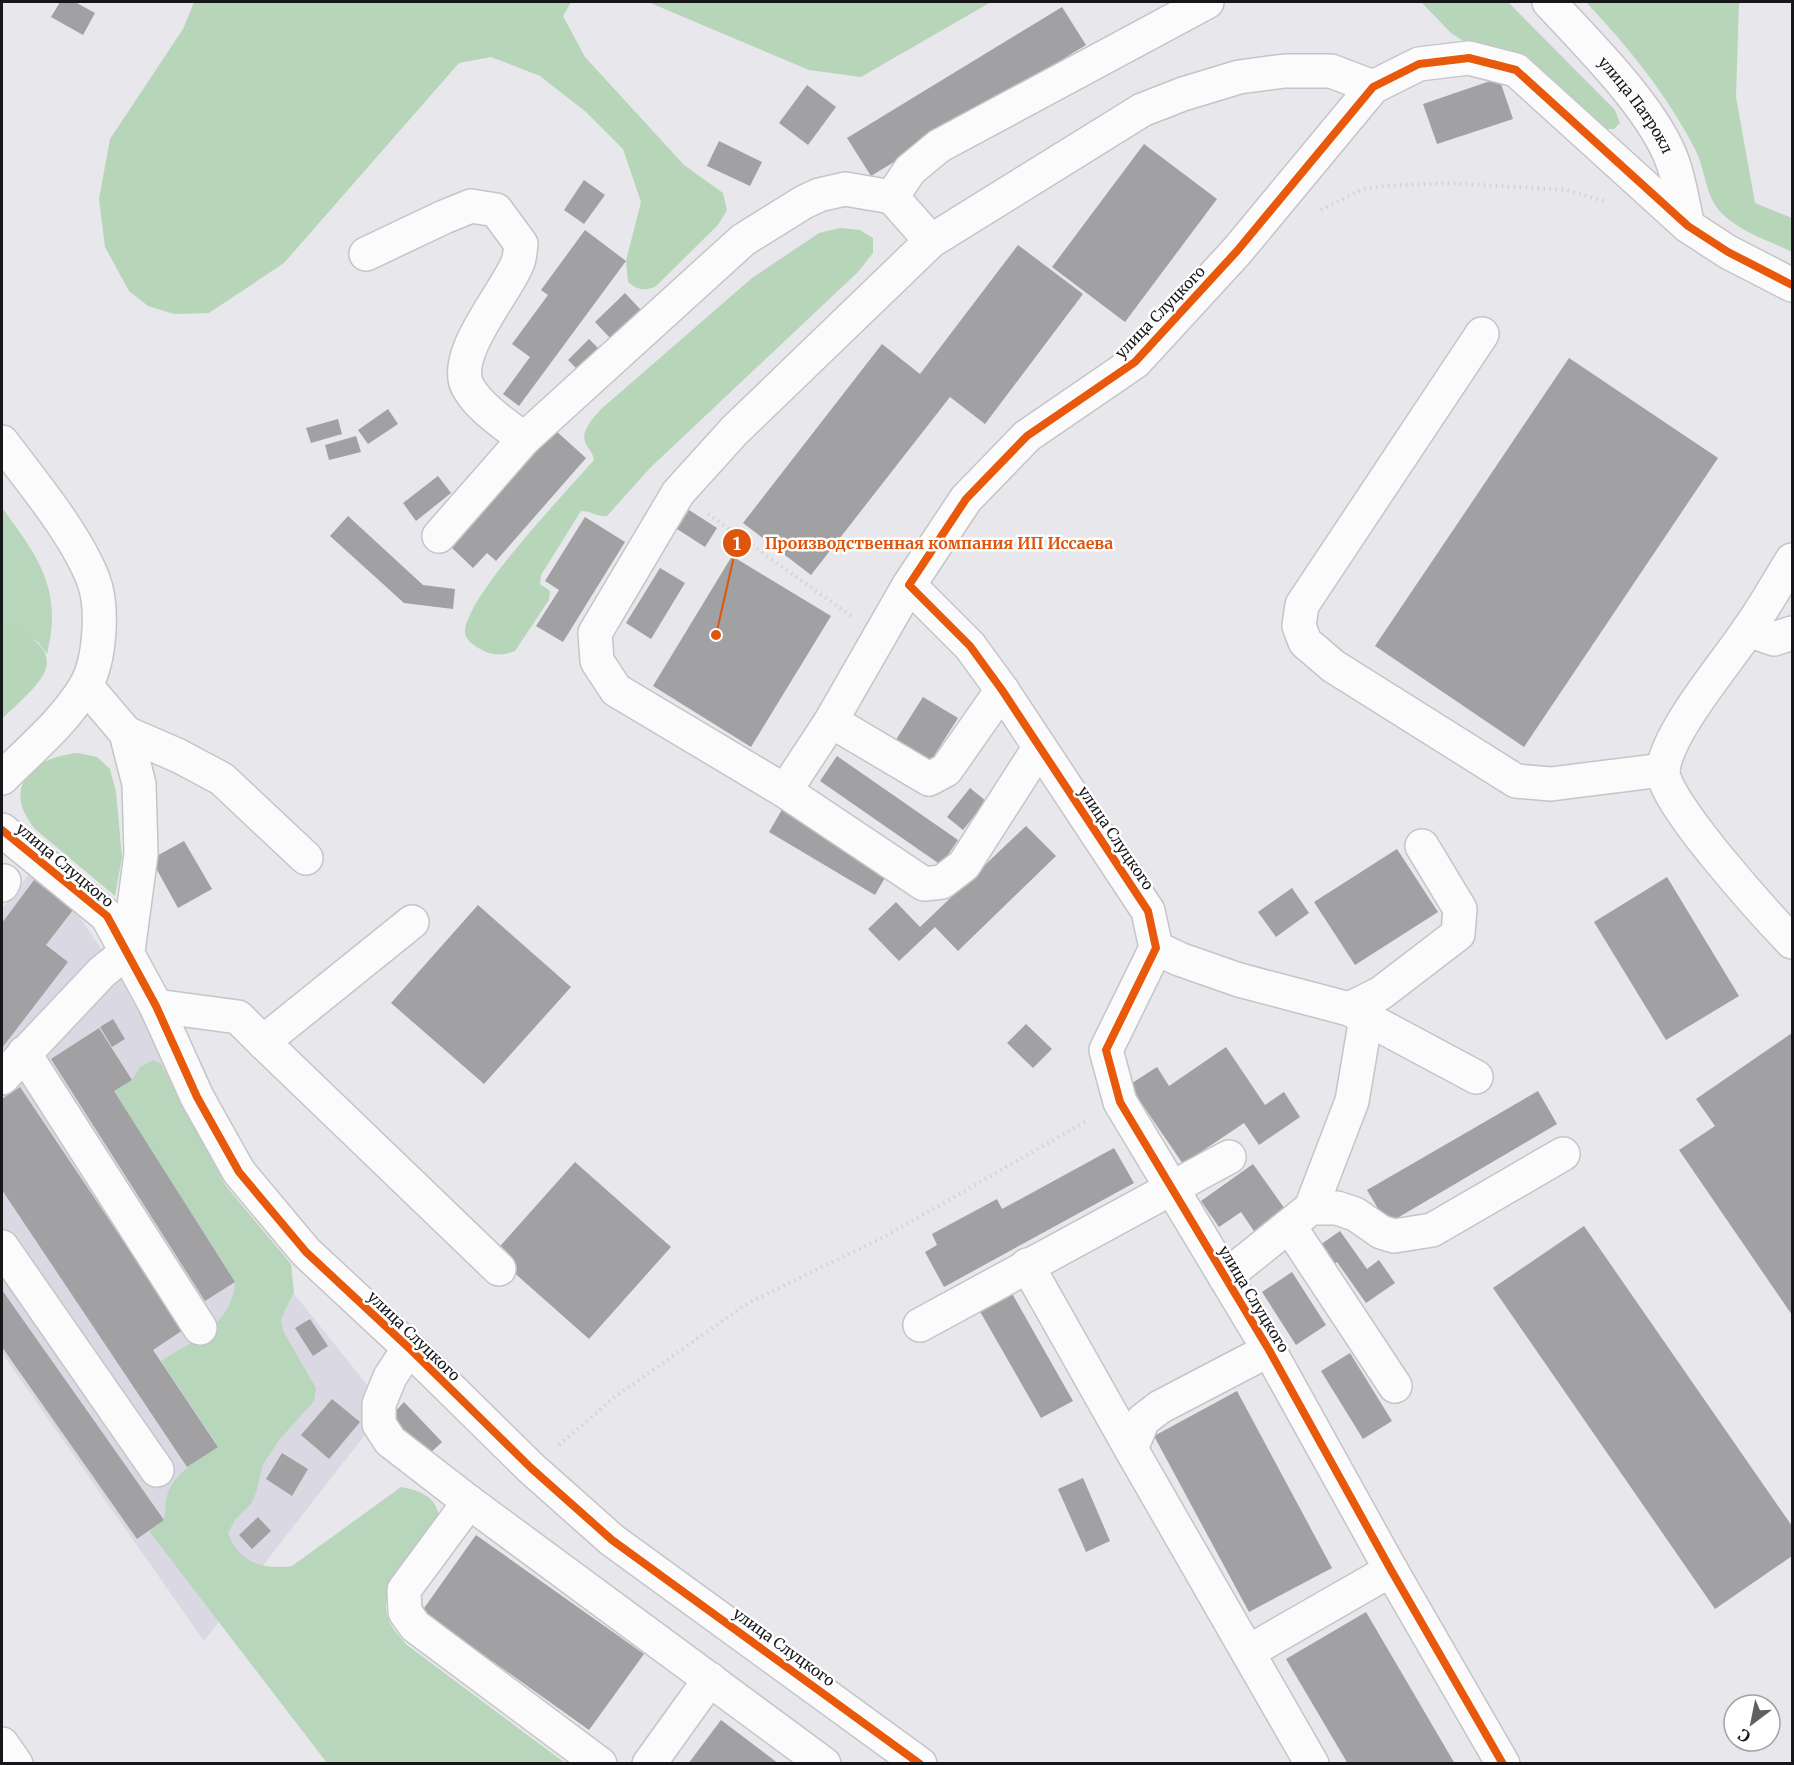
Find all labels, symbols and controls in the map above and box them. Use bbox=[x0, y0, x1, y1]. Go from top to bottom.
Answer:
street label: улица Патрокл bbox=[1595, 52, 1677, 156]
street label: улица Слуцкого bbox=[1111, 262, 1209, 362]
callout: Производственная компания ИП Иссаева bbox=[722, 526, 1125, 560]
text: 1 bbox=[733, 532, 741, 555]
text: Производственная компания ИП Иссаева bbox=[765, 533, 1113, 553]
street label: улица Слуцкого bbox=[1074, 782, 1158, 894]
street label: улица Слуцкого bbox=[12, 819, 118, 911]
street label: улица Слуцкого bbox=[1215, 1242, 1294, 1356]
street label: улица Слуцкого bbox=[364, 1287, 464, 1385]
street label: улица Слуцкого bbox=[729, 1604, 839, 1690]
north arrow bbox=[1722, 1693, 1782, 1753]
text: С bbox=[1734, 1724, 1754, 1747]

